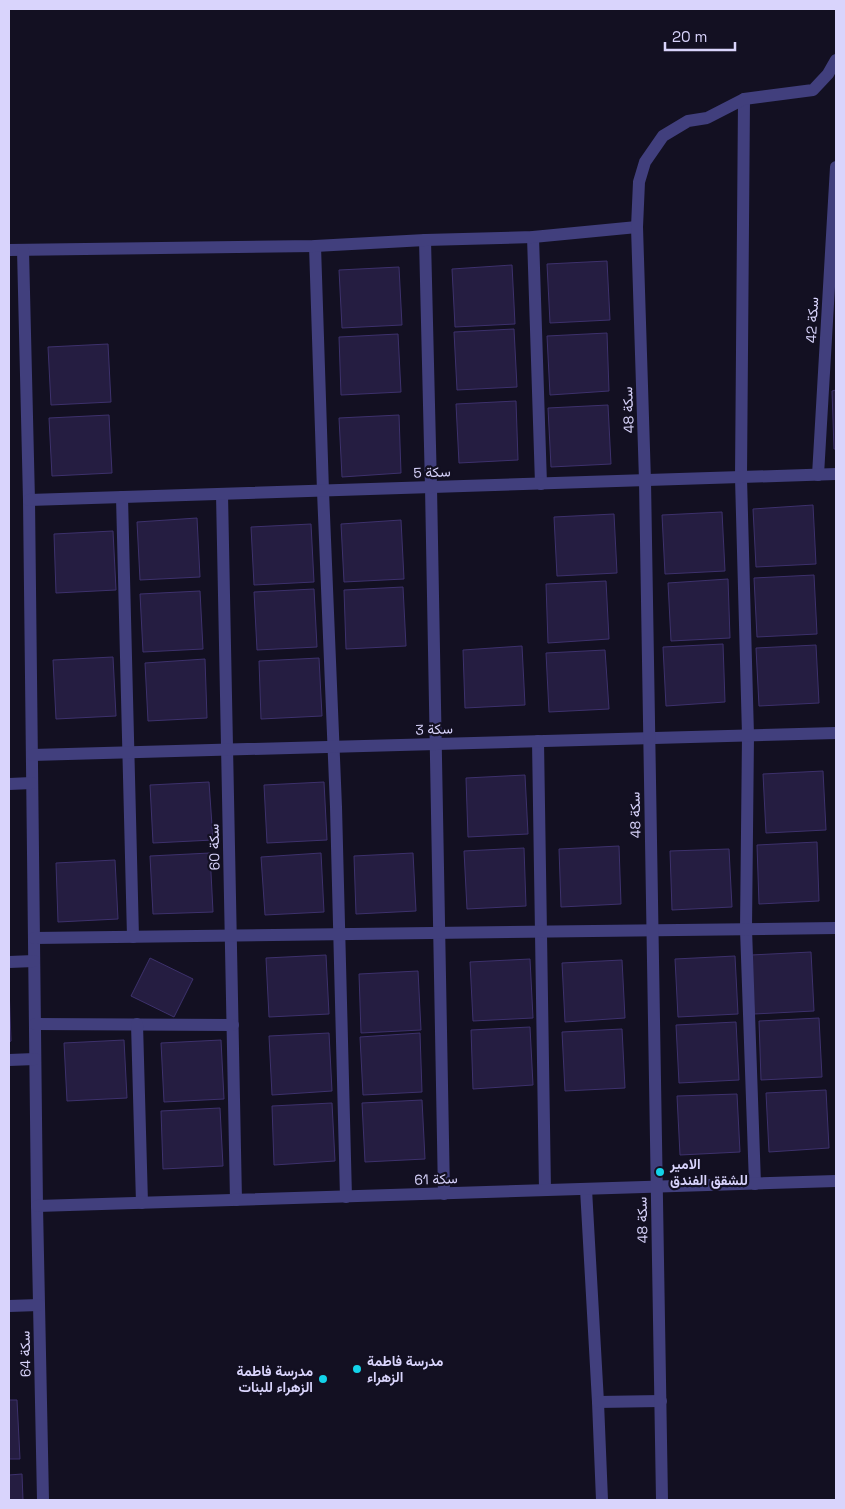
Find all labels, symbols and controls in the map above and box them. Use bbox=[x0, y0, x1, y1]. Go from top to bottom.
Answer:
scale bar bbox=[665, 20, 735, 52]
text: 20 m bbox=[672, 27, 707, 46]
street label: سكة 42 bbox=[802, 296, 822, 344]
street label: سكة 48 bbox=[618, 386, 638, 434]
street label: سكة 5 bbox=[413, 462, 451, 482]
street label: سكة 3 bbox=[415, 719, 453, 739]
street label: سكة 48 bbox=[626, 792, 644, 838]
street label: سكة 60 bbox=[205, 824, 223, 870]
place label: الامير للشقق الفندق bbox=[669, 1155, 748, 1189]
marker: الامير للشقق الفندق bbox=[654, 1166, 666, 1178]
street label: سكة 61 bbox=[414, 1169, 458, 1189]
street label: سكة 48 bbox=[633, 1197, 651, 1243]
street label: سكة 64 bbox=[16, 1331, 34, 1377]
place label: مدرسة فاطمة الزهراء bbox=[367, 1352, 444, 1386]
place label: مدرسة فاطمة الزهراء للبنات bbox=[237, 1362, 313, 1396]
marker: مدرسة فاطمة الزهراء bbox=[351, 1363, 363, 1375]
marker: مدرسة فاطمة الزهراء للبنات bbox=[317, 1373, 329, 1385]

